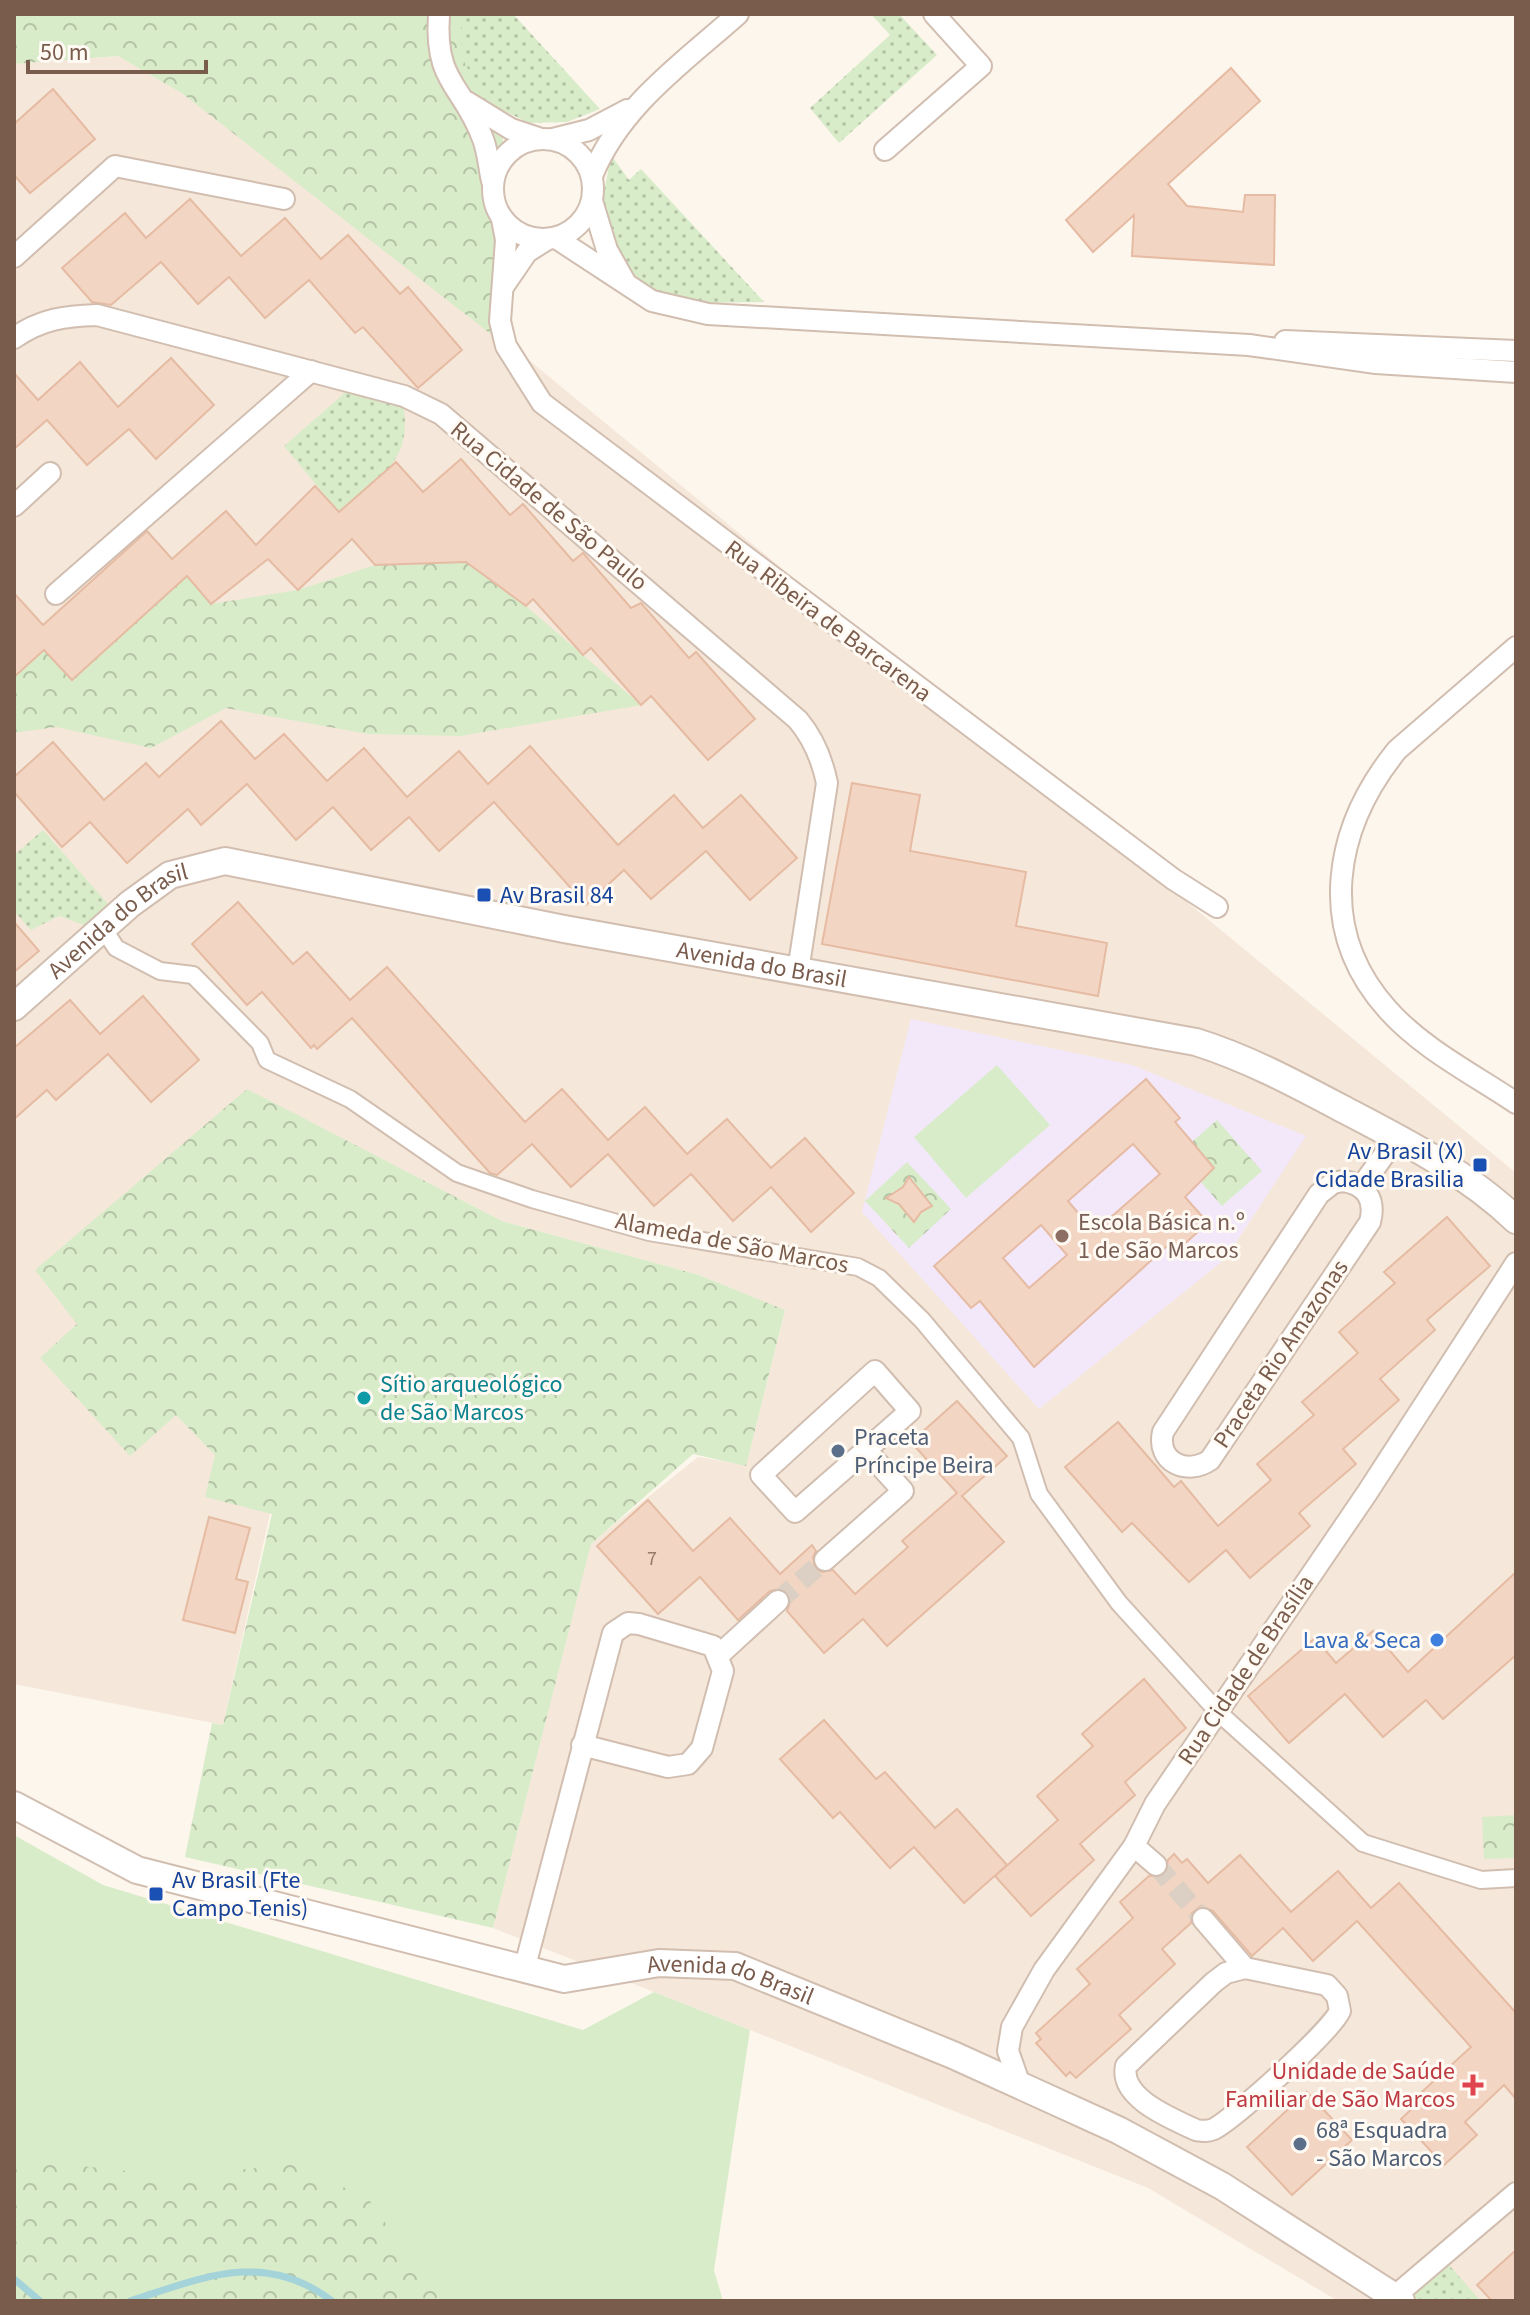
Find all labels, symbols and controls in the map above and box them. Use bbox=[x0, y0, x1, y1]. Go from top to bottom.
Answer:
scale bar bbox=[28, 24, 206, 74]
text: 50 m bbox=[40, 35, 89, 70]
street label: Rua Cidade de São Paulo bbox=[443, 413, 655, 599]
street label: Rua Ribeira de Barcarena bbox=[717, 531, 939, 711]
street label: Avenida do Brasil bbox=[40, 854, 191, 987]
place label: Av Brasil 84 bbox=[500, 878, 614, 913]
marker: Av Brasil 84 bbox=[475, 886, 493, 904]
street label: Avenida do Brasil bbox=[674, 932, 850, 997]
place label: Av Brasil (X) Cidade Brasilia bbox=[1315, 1134, 1464, 1197]
marker: Av Brasil (X) Cidade Brasilia bbox=[1471, 1156, 1489, 1174]
street label: Alameda de São Marcos bbox=[612, 1203, 852, 1283]
place label: Escola Básica n.º 1 de São Marcos bbox=[1078, 1205, 1245, 1268]
marker: Escola Básica n.º 1 de São Marcos bbox=[1053, 1227, 1071, 1245]
street label: Praceta Rio Amazonas bbox=[1205, 1253, 1357, 1455]
place label: Sítio arqueológico de São Marcos bbox=[380, 1367, 563, 1430]
marker: Sítio arqueológico de São Marcos bbox=[355, 1389, 373, 1407]
place label: Praceta Príncipe Beira bbox=[854, 1420, 994, 1483]
marker: Praceta Príncipe Beira bbox=[829, 1442, 847, 1460]
house number: 7 bbox=[647, 1545, 657, 1573]
street label: Rua Cidade de Brasília bbox=[1169, 1568, 1323, 1772]
place label: Lava & Seca bbox=[1303, 1623, 1421, 1658]
marker: Lava & Seca bbox=[1428, 1631, 1446, 1649]
place label: Av Brasil (Fte Campo Tenis) bbox=[172, 1863, 308, 1926]
marker: Av Brasil (Fte Campo Tenis) bbox=[147, 1885, 165, 1903]
street label: Avenida do Brasil bbox=[644, 1946, 819, 2014]
place label: Unidade de Saúde Familiar de São Marcos bbox=[1225, 2054, 1455, 2117]
marker: Unidade de Saúde Familiar de São Marcos bbox=[1462, 2074, 1484, 2096]
place label: 68ª Esquadra - São Marcos bbox=[1316, 2113, 1447, 2176]
marker: 68ª Esquadra - São Marcos bbox=[1291, 2135, 1309, 2153]

